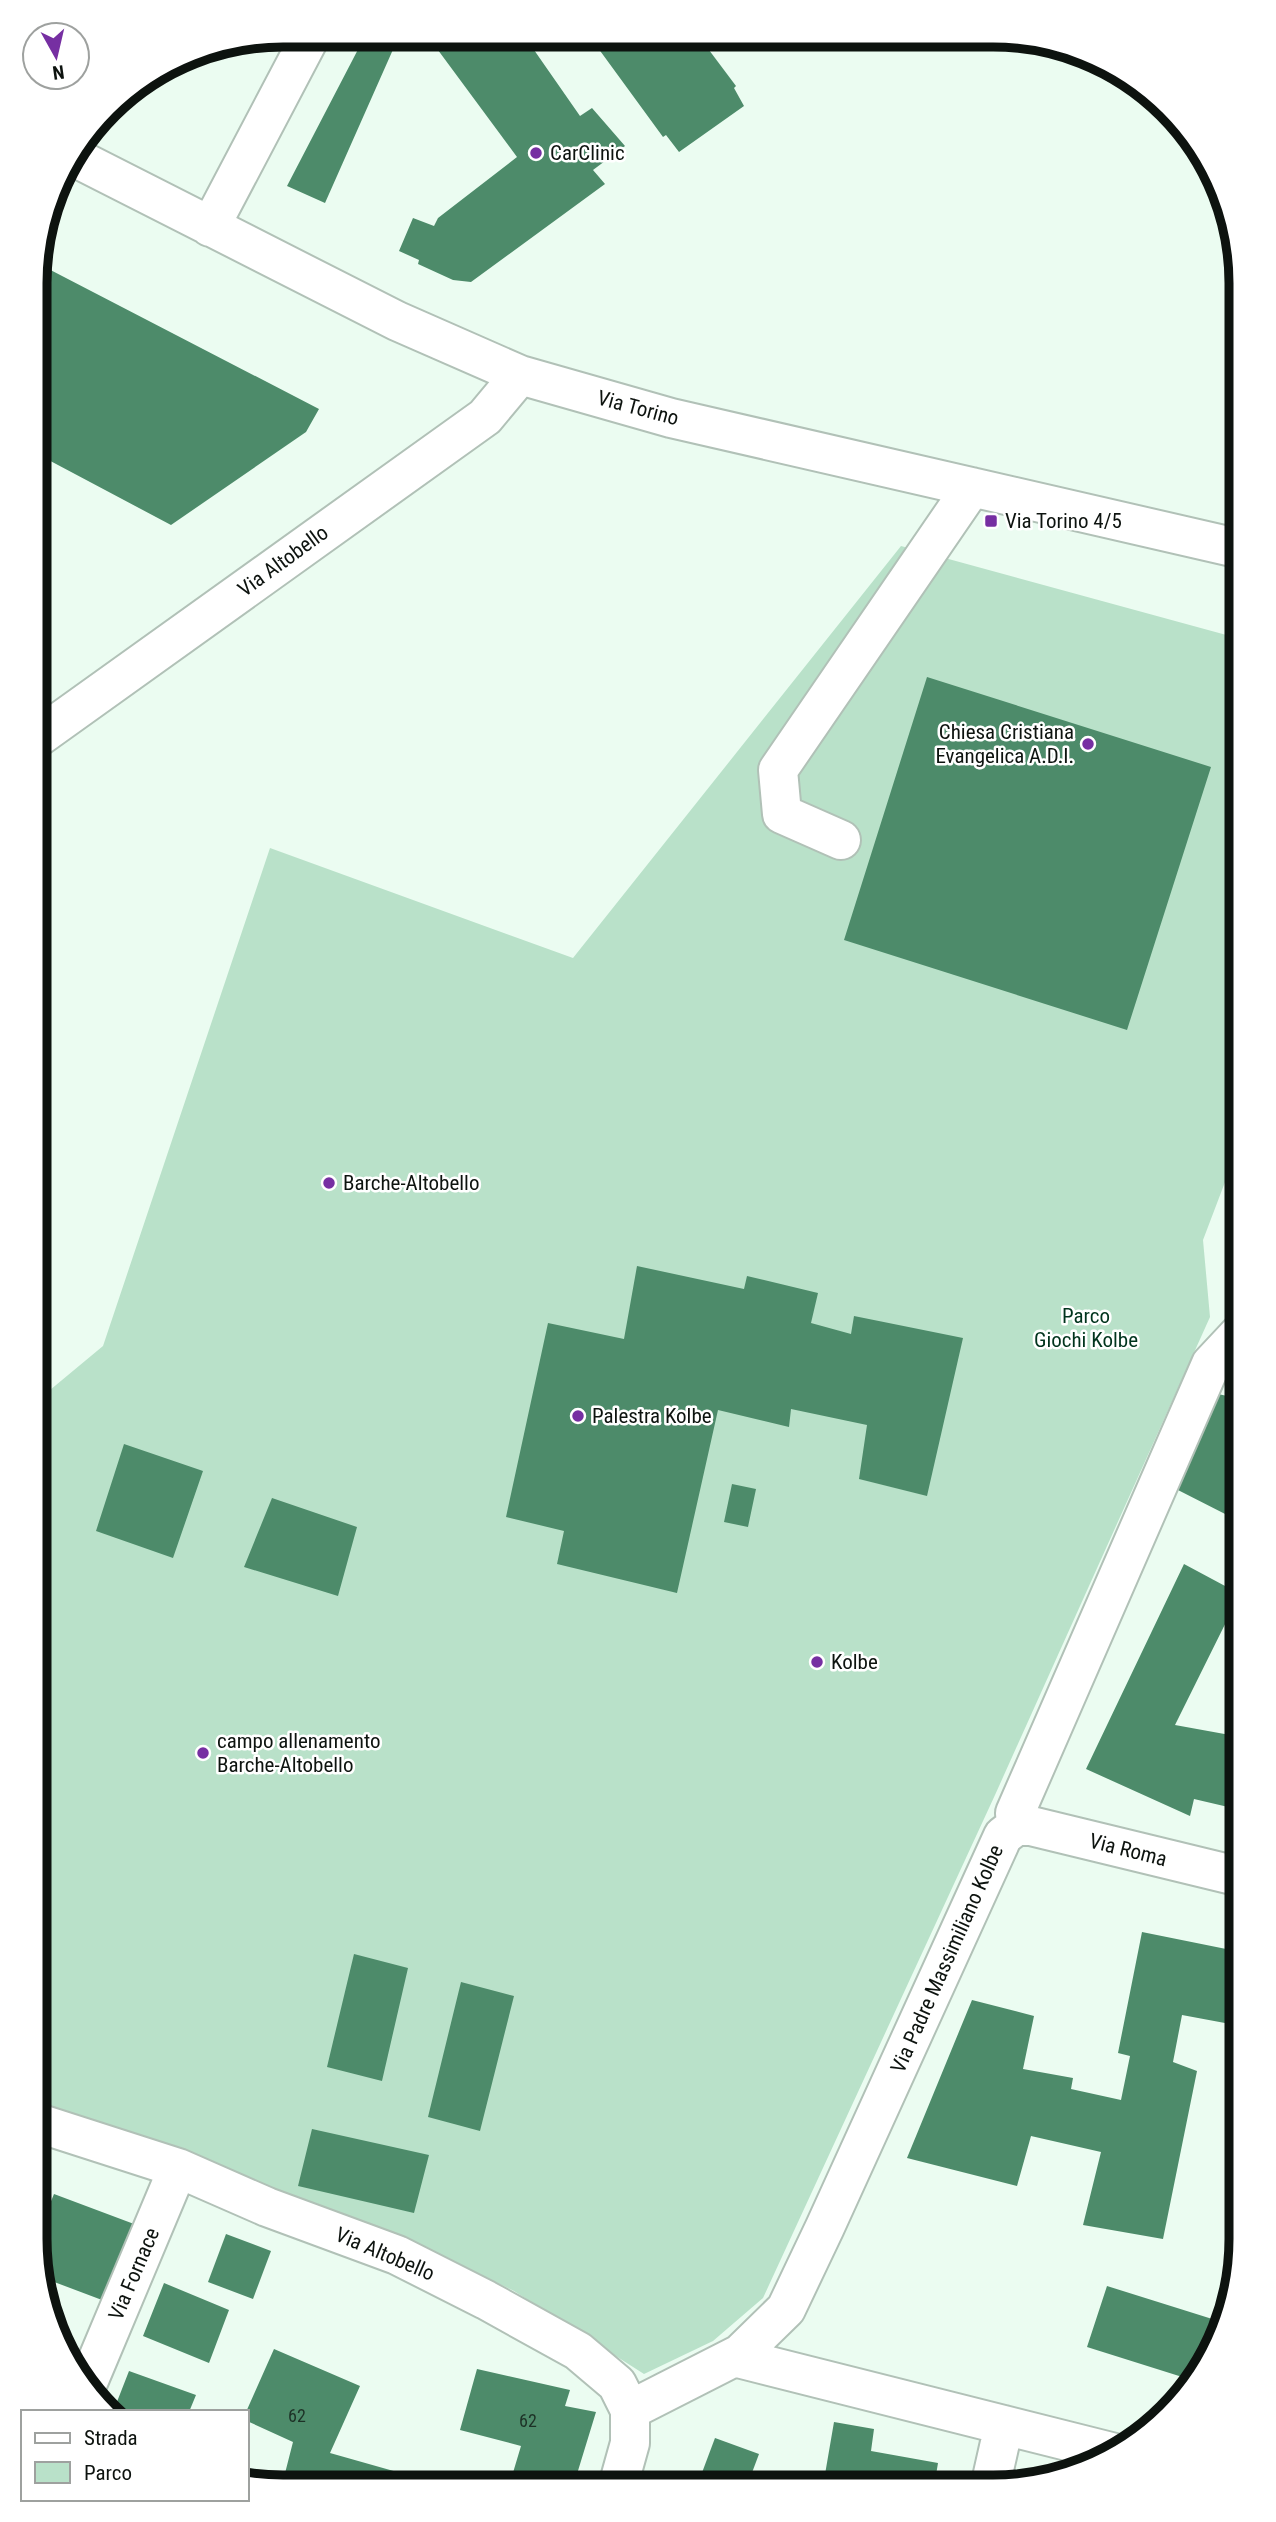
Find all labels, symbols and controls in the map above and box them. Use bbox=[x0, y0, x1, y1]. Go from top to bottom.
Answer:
north arrow bbox=[21, 21, 91, 91]
text: N bbox=[51, 60, 66, 85]
place label: CarClinic bbox=[550, 141, 625, 165]
marker: CarClinic bbox=[528, 145, 544, 161]
street label: Via Torino bbox=[595, 386, 681, 430]
place label: Via Torino 4/5 bbox=[1005, 509, 1122, 533]
marker: Via Torino 4/5 bbox=[983, 513, 999, 529]
street label: Via Altobello bbox=[233, 520, 333, 602]
place label: Chiesa Cristiana Evangelica A.D.I. bbox=[935, 720, 1074, 768]
marker: Chiesa Cristiana Evangelica A.D.I. bbox=[1080, 736, 1096, 752]
place label: Barche-Altobello bbox=[343, 1171, 479, 1195]
marker: Barche-Altobello bbox=[321, 1175, 337, 1191]
park label: Parco Giochi Kolbe bbox=[1034, 1304, 1138, 1352]
place label: Palestra Kolbe bbox=[592, 1404, 712, 1428]
marker: Palestra Kolbe bbox=[570, 1408, 586, 1424]
place label: Kolbe bbox=[831, 1650, 878, 1674]
marker: Kolbe bbox=[809, 1654, 825, 1670]
place label: campo allenamento Barche-Altobello bbox=[217, 1729, 380, 1777]
marker: campo allenamento Barche-Altobello bbox=[195, 1745, 211, 1761]
street label: Via Roma bbox=[1087, 1829, 1169, 1871]
street label: Via Padre Massimiliano Kolbe bbox=[886, 1841, 1008, 2077]
street label: Via Altobello bbox=[332, 2222, 438, 2286]
street label: Via Fornace bbox=[104, 2224, 164, 2324]
house number: 62 bbox=[288, 2405, 306, 2426]
legend bbox=[21, 2410, 248, 2501]
house number: 62 bbox=[519, 2410, 537, 2431]
text: Strada bbox=[84, 2426, 138, 2450]
text: Parco bbox=[84, 2461, 132, 2485]

